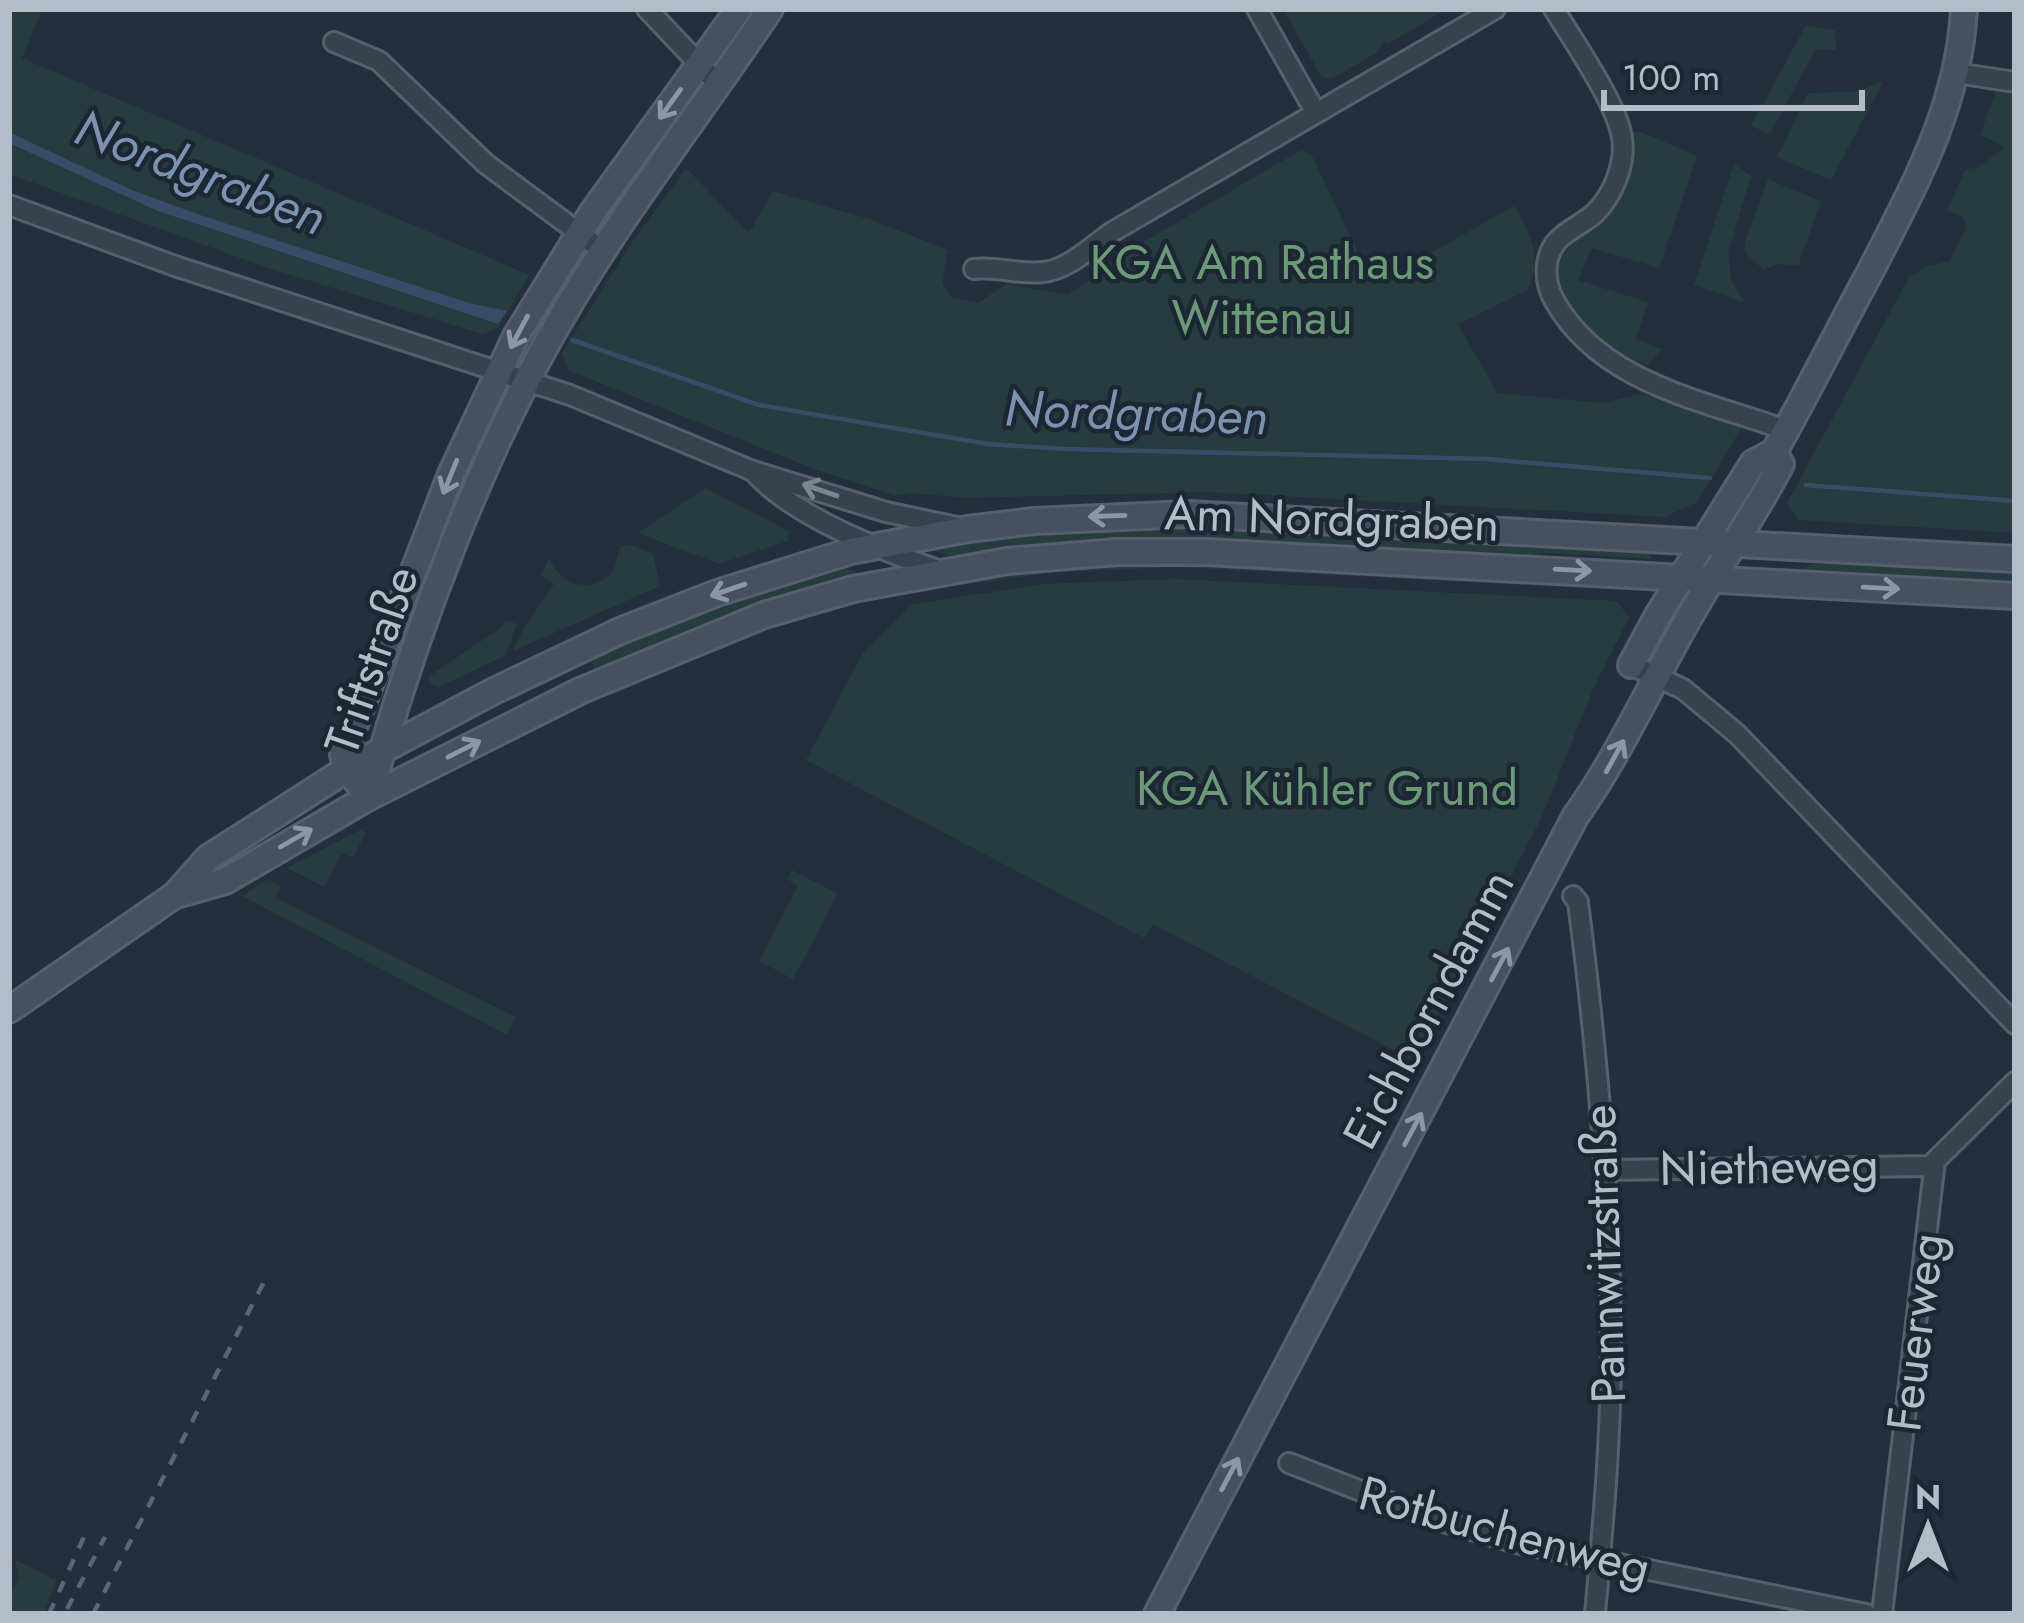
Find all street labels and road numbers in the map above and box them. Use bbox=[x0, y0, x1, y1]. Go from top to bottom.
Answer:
street label: Am Nordgraben bbox=[1163, 478, 1501, 559]
street label: Triftstraße bbox=[307, 557, 436, 764]
street label: Eichborndamm bbox=[1326, 857, 1531, 1161]
street label: Pannwitzstraße bbox=[1564, 1103, 1643, 1405]
street label: Nietheweg bbox=[1659, 1130, 1879, 1203]
street label: Feuerweg bbox=[1869, 1229, 1962, 1435]
street label: Rotbuchenweg bbox=[1352, 1458, 1658, 1603]

